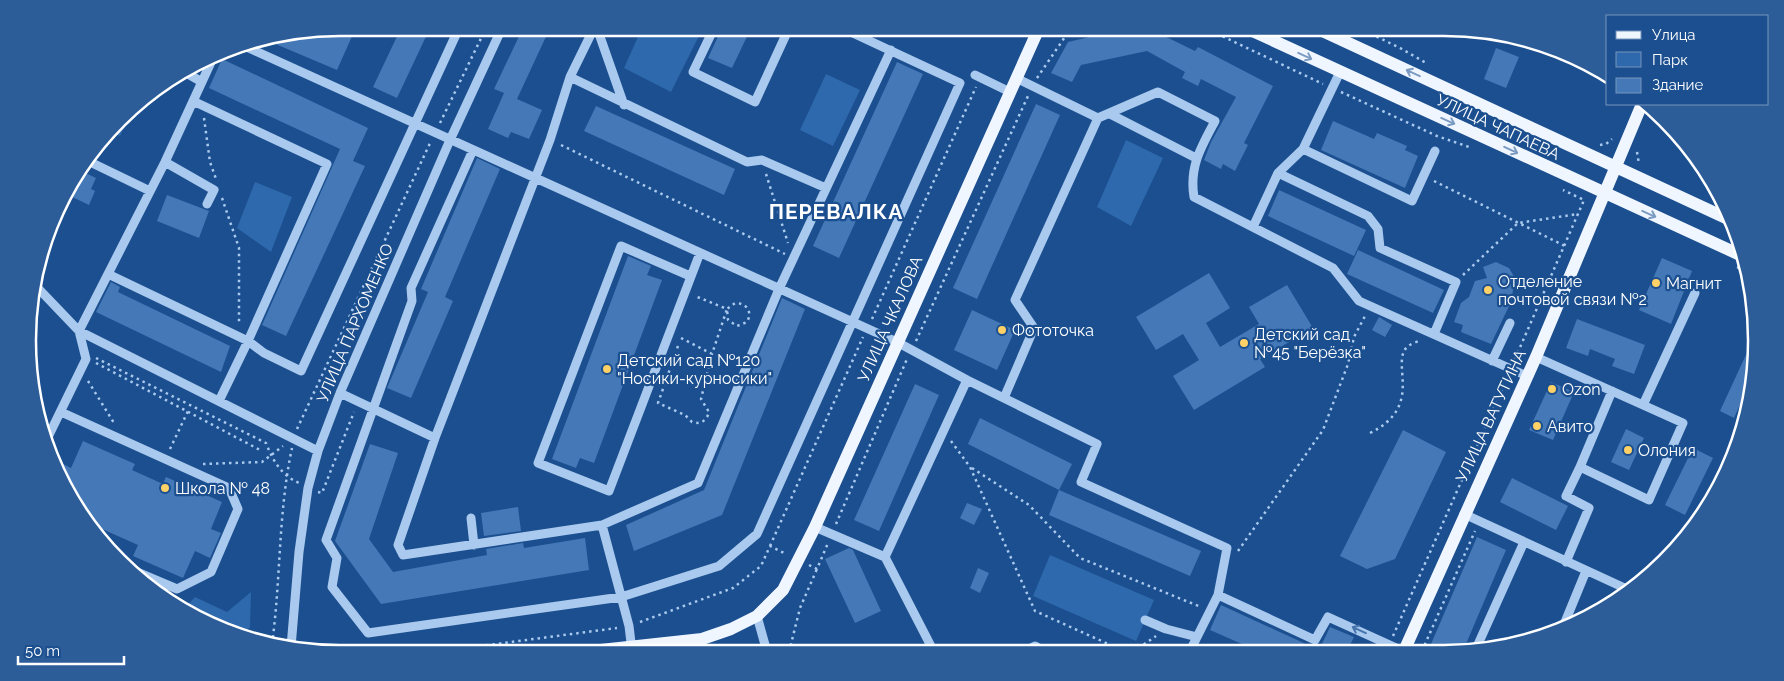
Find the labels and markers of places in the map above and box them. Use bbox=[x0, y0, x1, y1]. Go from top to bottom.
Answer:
place label: Отделение почтовой связи №2 bbox=[1498, 272, 1647, 309]
place label: Магнит bbox=[1666, 274, 1722, 293]
marker: Магнит bbox=[1650, 277, 1662, 289]
marker: Отделение почтовой связи №2 bbox=[1482, 284, 1494, 296]
place label: Фототочка bbox=[1012, 321, 1094, 340]
marker: Фототочка bbox=[996, 324, 1008, 336]
place label: Детский сад №45 "Берёзка" bbox=[1254, 325, 1366, 362]
marker: Детский сад №45 "Берёзка" bbox=[1238, 337, 1250, 349]
place label: Детский сад №120 "Носики-курносики" bbox=[617, 351, 772, 388]
marker: Детский сад №120 "Носики-курносики" bbox=[601, 363, 613, 375]
place label: Ozon bbox=[1562, 380, 1601, 399]
marker: Ozon bbox=[1546, 383, 1558, 395]
place label: Авито bbox=[1547, 417, 1593, 436]
marker: Авито bbox=[1531, 420, 1543, 432]
place label: Олония bbox=[1638, 441, 1696, 460]
marker: Олония bbox=[1622, 444, 1634, 456]
place label: Школа № 48 bbox=[175, 479, 270, 498]
marker: Школа № 48 bbox=[159, 482, 171, 494]

